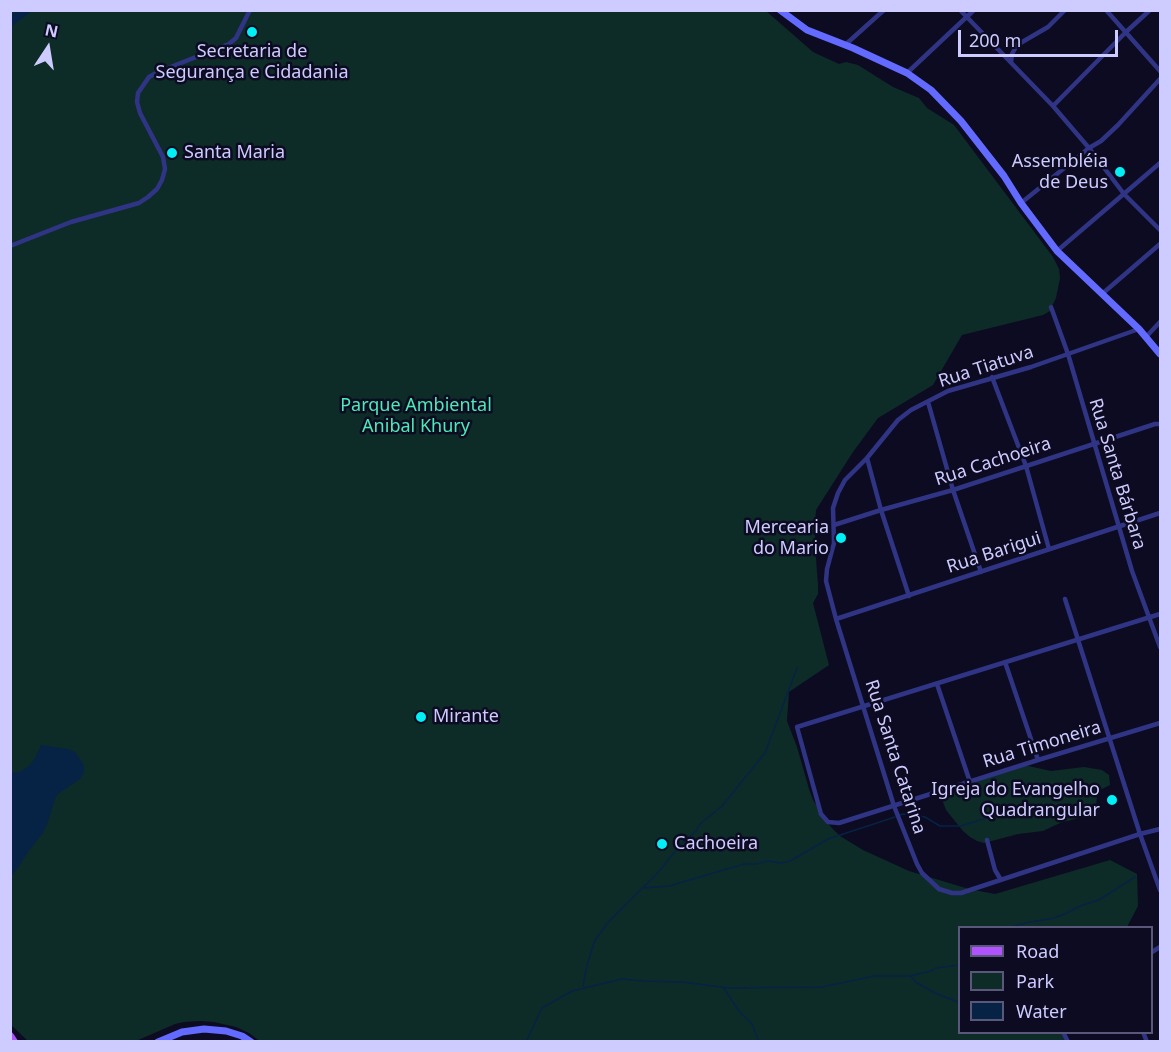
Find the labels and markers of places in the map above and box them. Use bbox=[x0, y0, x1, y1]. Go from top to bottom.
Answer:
marker: Secretaria de Segurança e Cidadania bbox=[245, 25, 259, 39]
place label: Secretaria de Segurança e Cidadania bbox=[156, 41, 348, 84]
place label: Santa Maria bbox=[184, 142, 285, 164]
marker: Santa Maria bbox=[165, 146, 179, 160]
place label: Assembléia de Deus bbox=[1012, 151, 1108, 194]
marker: Assembléia de Deus bbox=[1113, 165, 1127, 179]
place label: Mercearia do Mario bbox=[744, 517, 829, 560]
marker: Mercearia do Mario bbox=[834, 531, 848, 545]
place label: Mirante bbox=[433, 706, 499, 728]
marker: Mirante bbox=[414, 710, 428, 724]
place label: Igreja do Evangelho Quadrangular bbox=[931, 779, 1100, 822]
marker: Igreja do Evangelho Quadrangular bbox=[1105, 793, 1119, 807]
place label: Cachoeira bbox=[674, 833, 758, 855]
marker: Cachoeira bbox=[655, 837, 669, 851]

